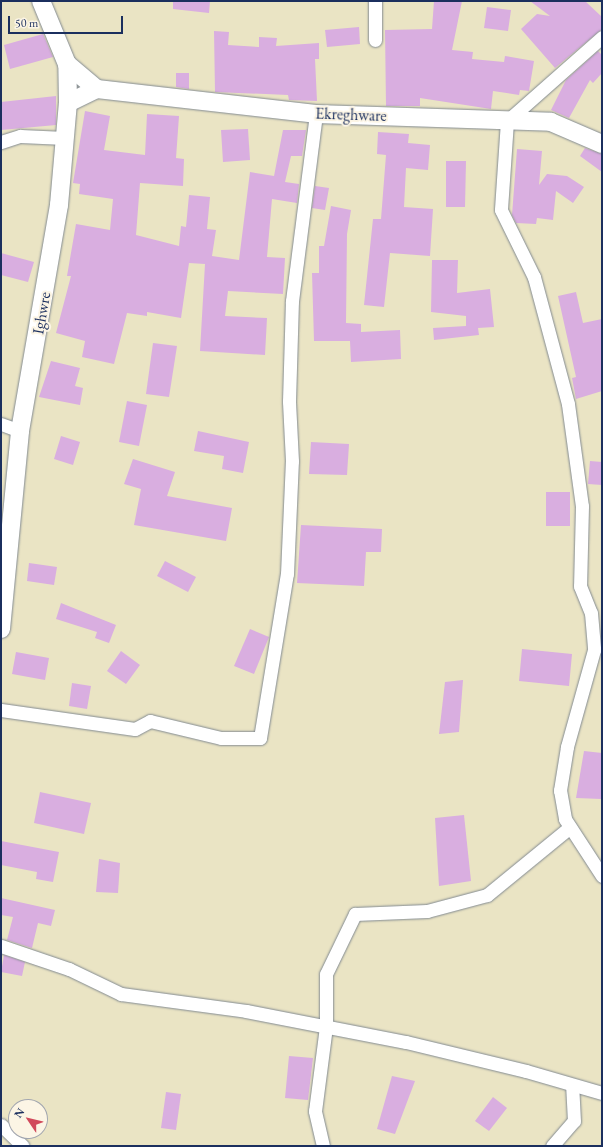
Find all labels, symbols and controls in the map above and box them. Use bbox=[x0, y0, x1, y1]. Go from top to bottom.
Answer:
scale bar bbox=[10, 8, 125, 34]
text: 50 m bbox=[15, 15, 38, 31]
street label: Ekreghware bbox=[315, 104, 387, 126]
street label: Ighwre bbox=[29, 290, 55, 336]
north arrow bbox=[8, 1099, 48, 1139]
text: N bbox=[11, 1105, 27, 1120]

